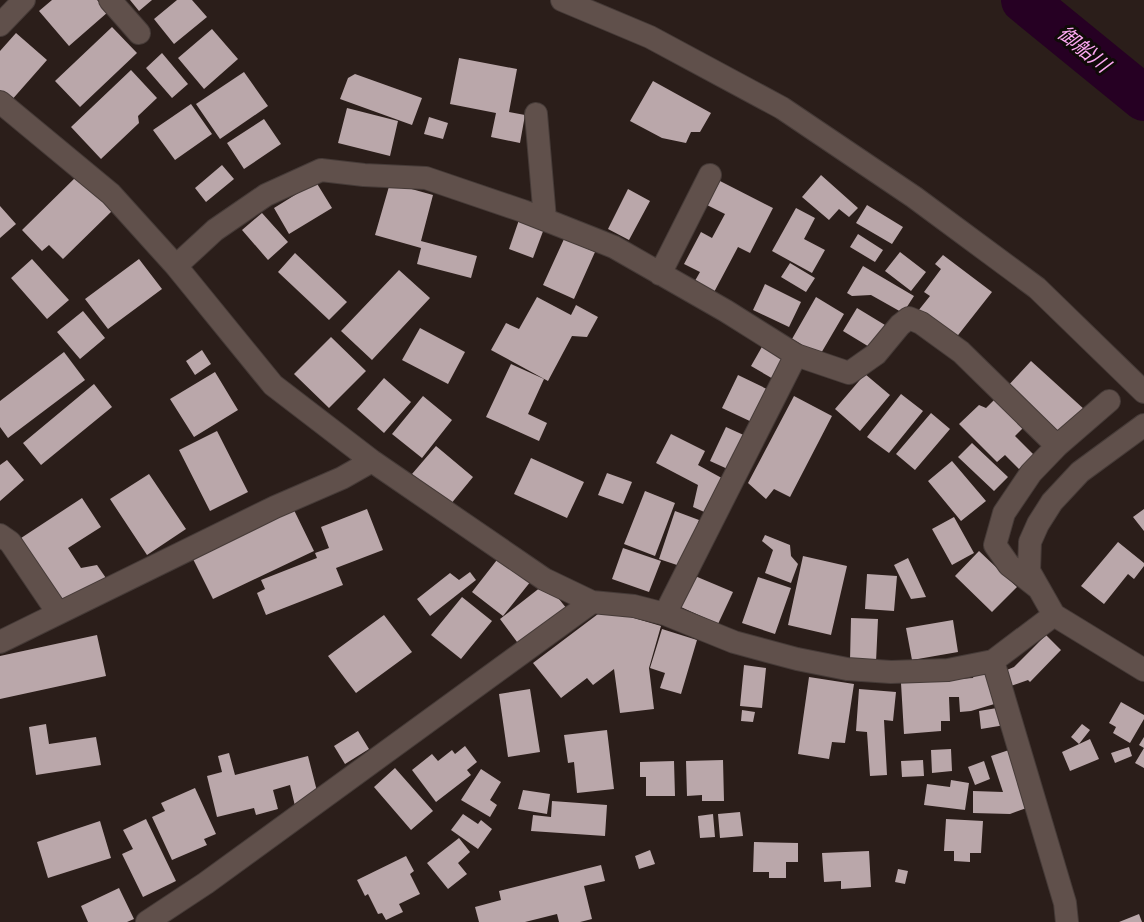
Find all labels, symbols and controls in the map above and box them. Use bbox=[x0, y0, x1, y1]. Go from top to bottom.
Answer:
water label: 御船川 bbox=[1053, 21, 1116, 78]

